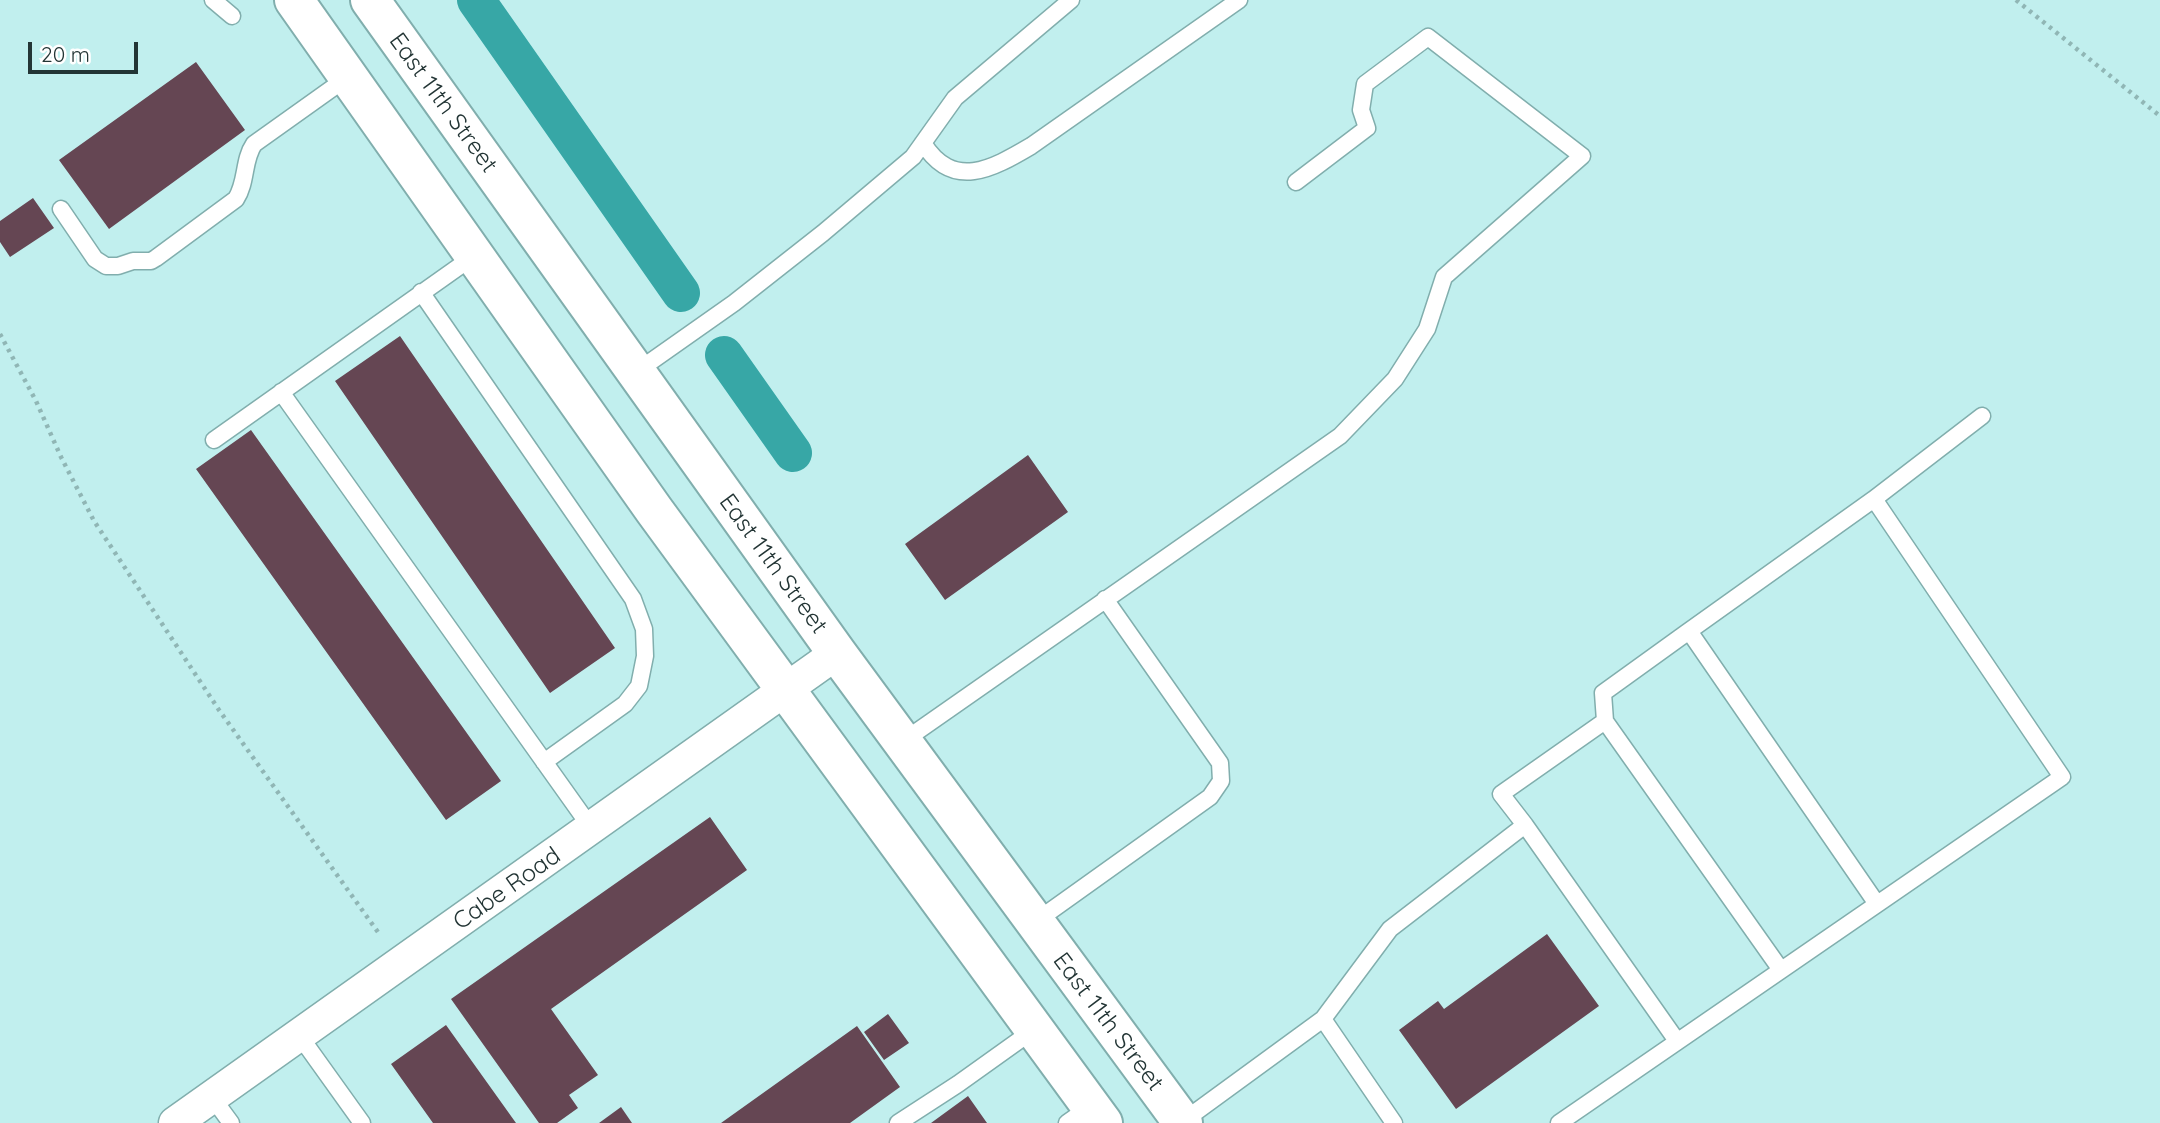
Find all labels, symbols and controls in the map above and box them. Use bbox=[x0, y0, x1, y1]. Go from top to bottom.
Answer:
street label: East 11th Street bbox=[383, 27, 503, 179]
scale bar bbox=[32, 28, 142, 72]
text: 20 m bbox=[41, 41, 90, 67]
street label: East 11th Street bbox=[713, 488, 833, 640]
street label: Cabe Road bbox=[448, 842, 566, 936]
street label: East 11th Street bbox=[1047, 947, 1169, 1097]

